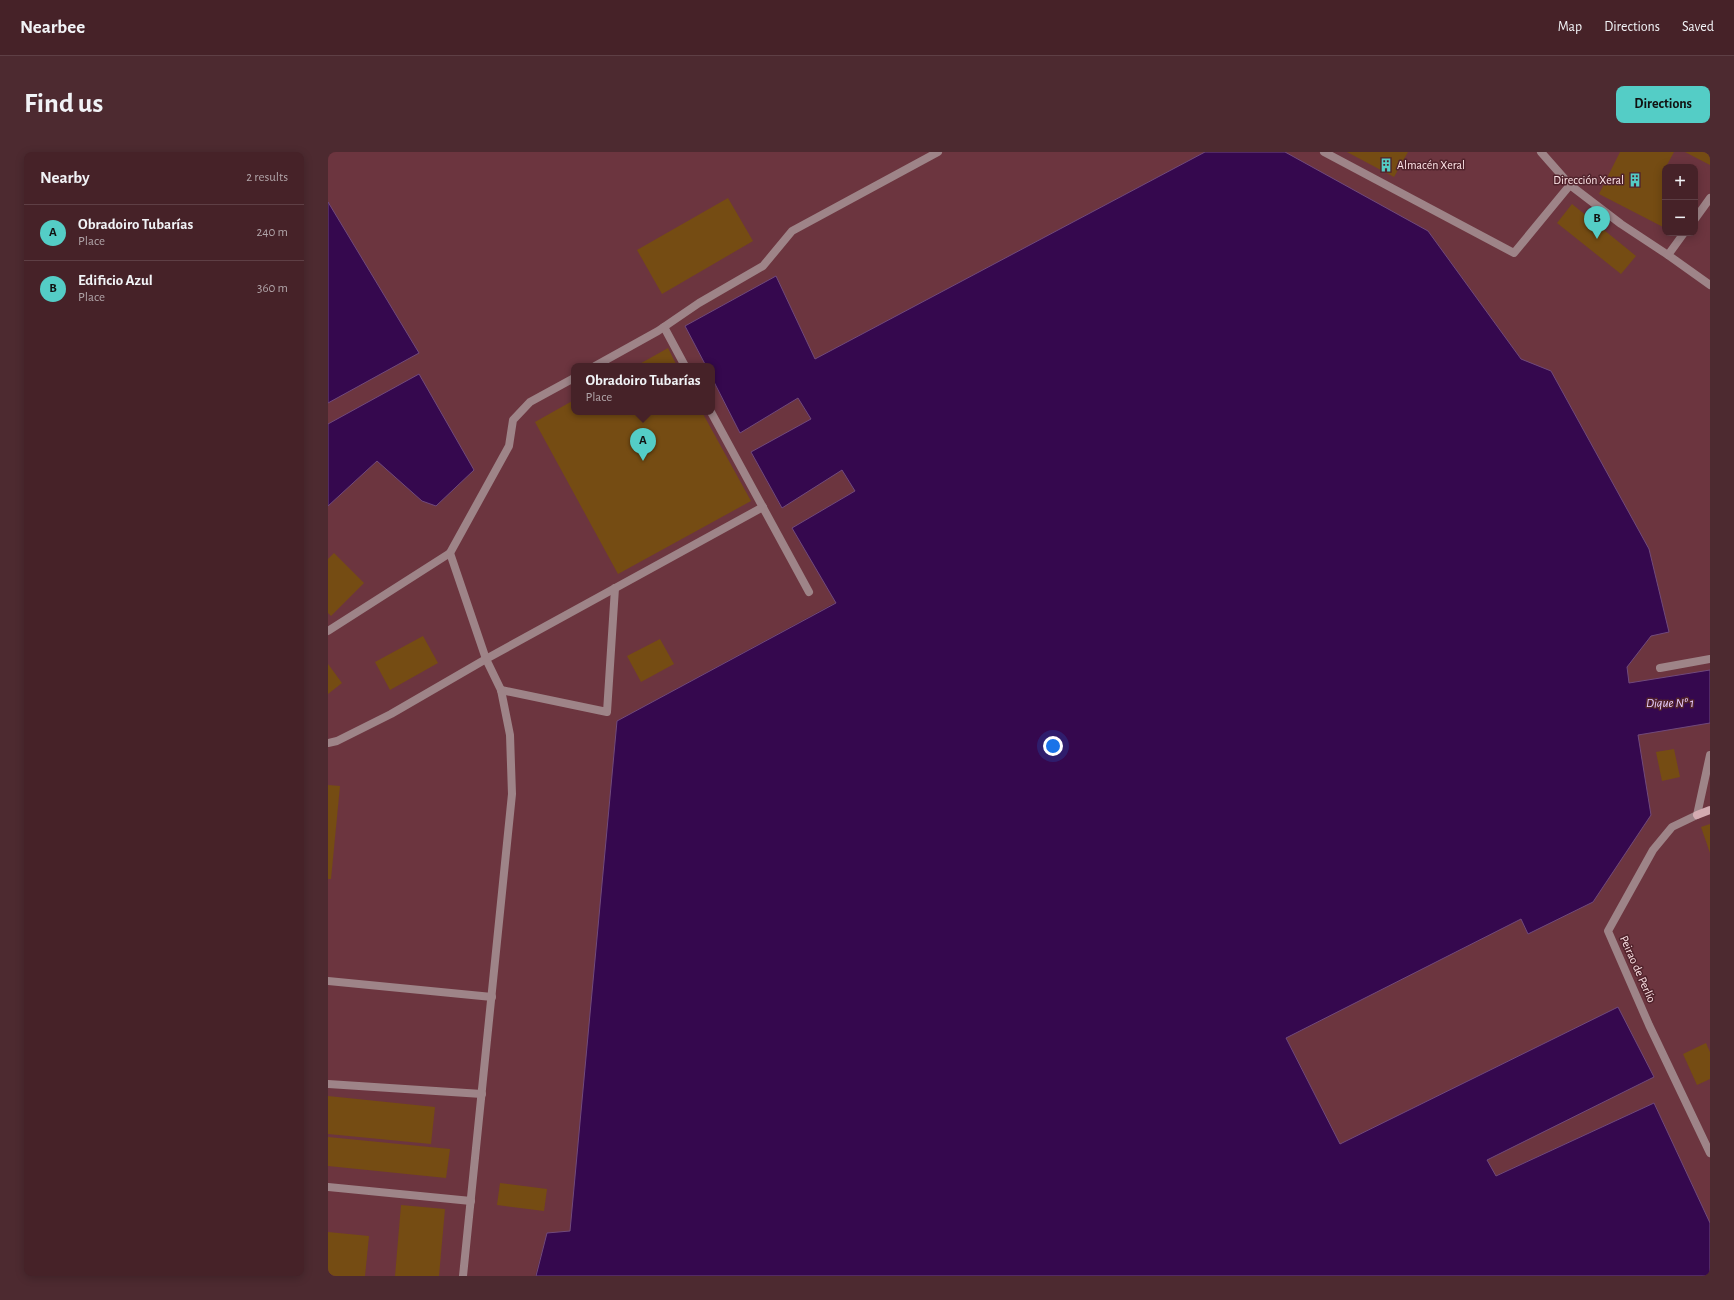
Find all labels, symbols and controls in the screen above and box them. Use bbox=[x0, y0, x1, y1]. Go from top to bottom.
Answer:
text: Nearbee bbox=[20, 18, 85, 37]
text: Map bbox=[1558, 20, 1582, 34]
text: Directions bbox=[1604, 20, 1660, 34]
text: Saved bbox=[1682, 20, 1714, 34]
button: Directions bbox=[1616, 86, 1710, 123]
text: Find us bbox=[24, 90, 103, 118]
building icon: Almacén Xeral bbox=[1378, 157, 1394, 173]
place label: Almacén Xeral bbox=[1397, 159, 1465, 171]
map controls bbox=[1662, 164, 1698, 236]
button: + bbox=[1662, 164, 1698, 200]
text: Nearby bbox=[40, 169, 90, 186]
text: 2 results bbox=[246, 171, 288, 184]
building icon: Dirección Xeral bbox=[1627, 172, 1643, 188]
place label: Dirección Xeral bbox=[1553, 174, 1624, 186]
button: − bbox=[1662, 200, 1698, 236]
pin: B bbox=[1584, 206, 1610, 239]
text: Obradoiro Tubarías bbox=[78, 217, 193, 232]
text: A bbox=[49, 226, 57, 239]
text: 240 m bbox=[256, 226, 288, 239]
text: Place bbox=[78, 235, 105, 248]
text: Edificio Azul bbox=[78, 273, 153, 288]
text: B bbox=[49, 282, 57, 295]
text: 360 m bbox=[257, 282, 288, 295]
text: Place bbox=[78, 291, 105, 304]
popup bbox=[571, 363, 715, 415]
text: Obradoiro Tubarías bbox=[585, 373, 701, 388]
text: Place bbox=[585, 391, 612, 404]
pin: A bbox=[630, 428, 656, 461]
water label: Dique Nº 1 bbox=[1646, 697, 1694, 710]
your location bbox=[1043, 736, 1063, 756]
street label: Peirao de Perlío bbox=[1618, 934, 1658, 1004]

